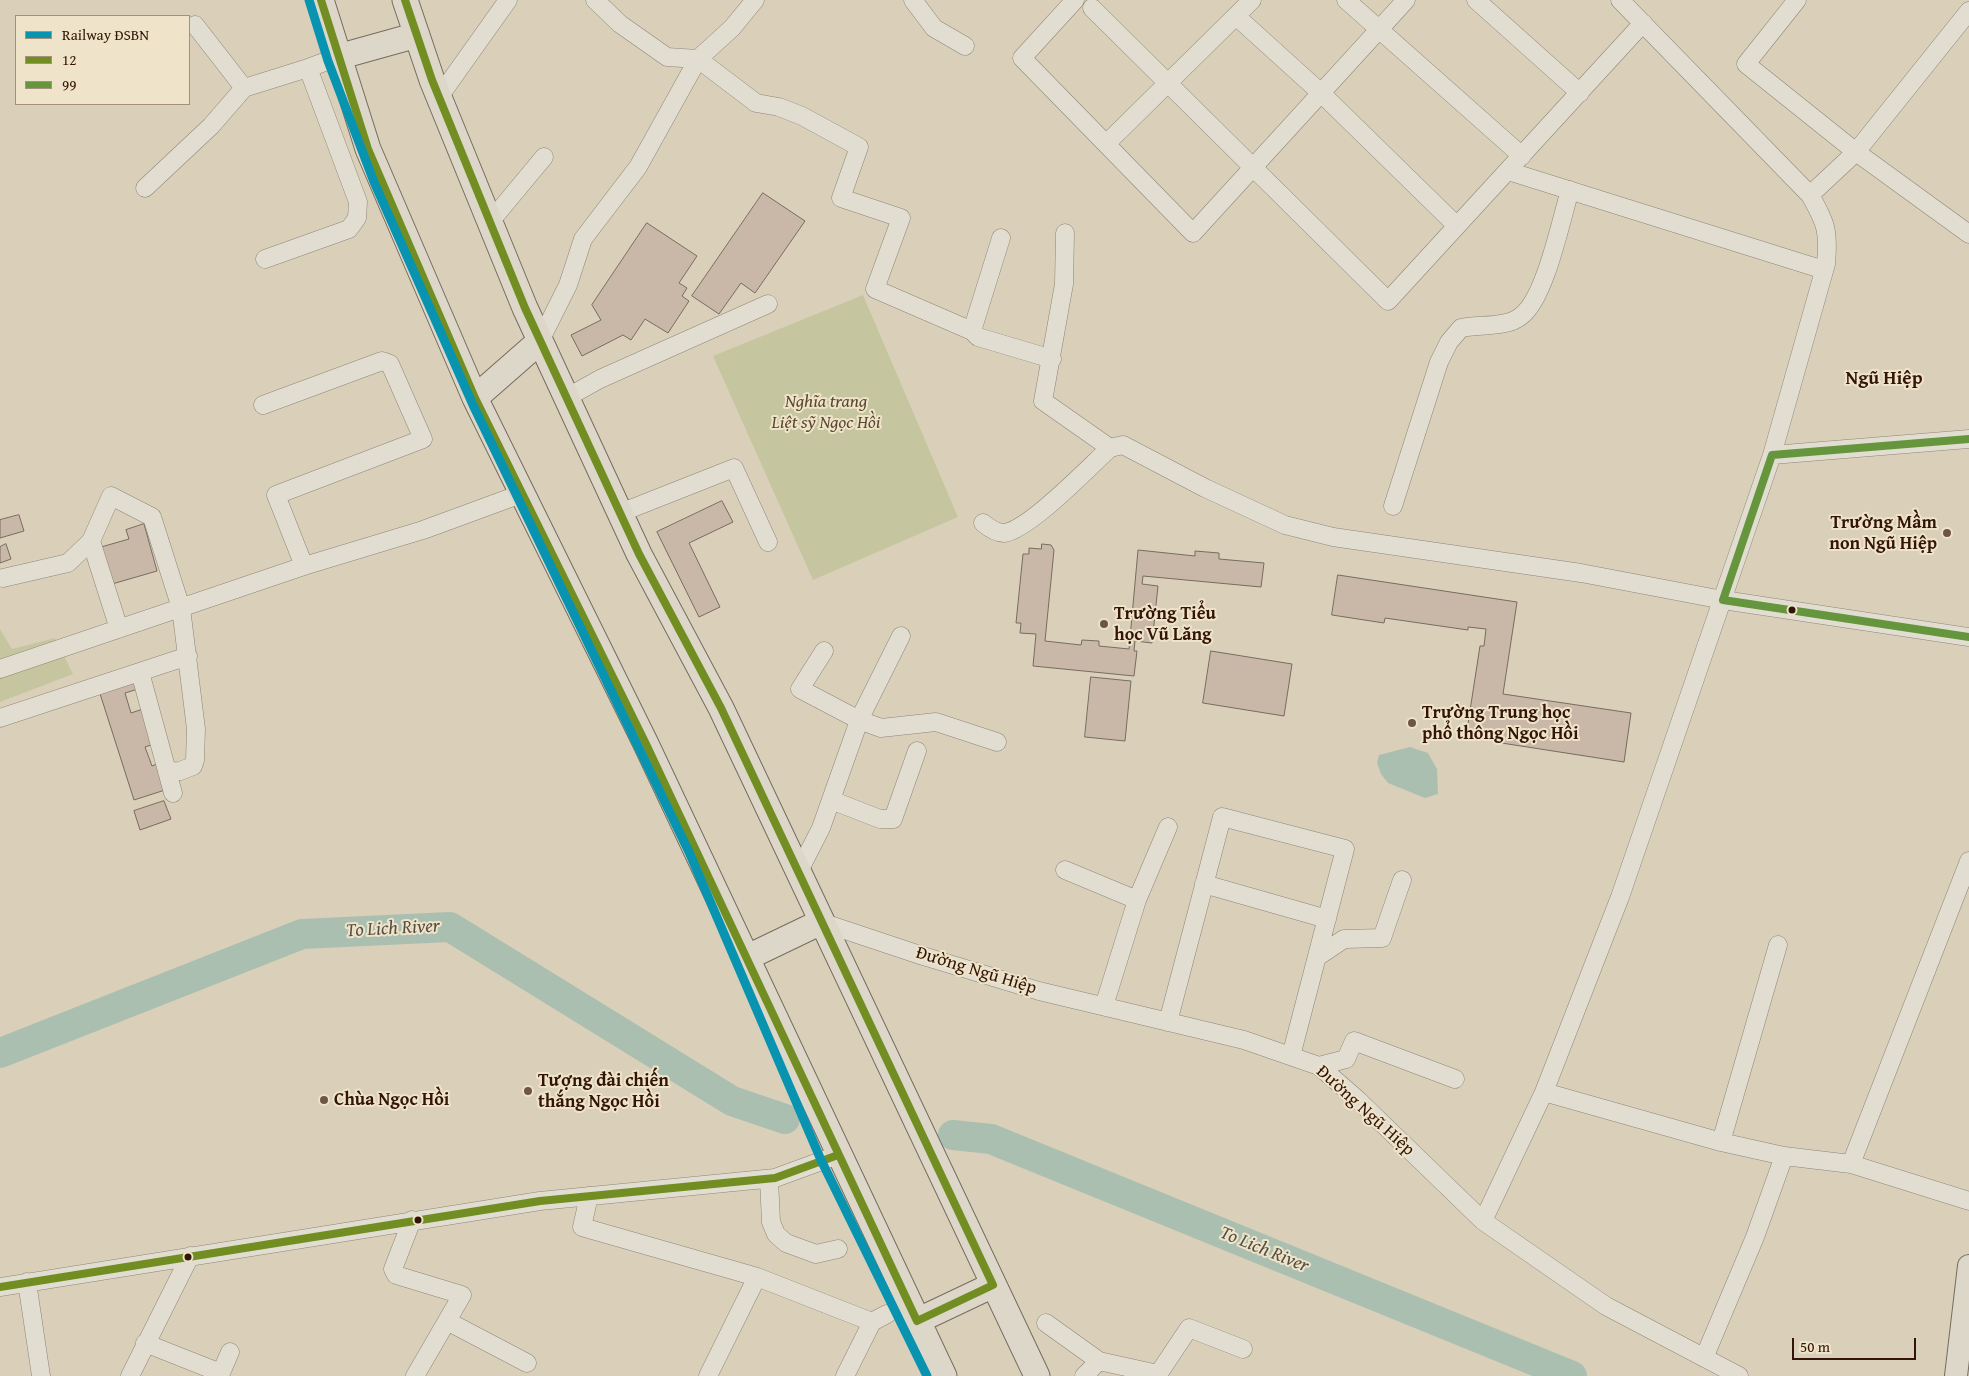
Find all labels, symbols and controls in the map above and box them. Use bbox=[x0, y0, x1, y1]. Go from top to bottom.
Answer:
legend bbox=[15, 15, 190, 105]
text: Railway ĐSBN bbox=[62, 24, 149, 45]
text: 12 bbox=[62, 49, 76, 70]
text: 99 bbox=[62, 74, 76, 95]
district label: Ngũ Hiệp bbox=[1846, 368, 1922, 390]
park label: Nghĩa trang Liệt sỹ Ngọc Hồi bbox=[772, 391, 880, 434]
place label: Trường Mầm non Ngũ Hiệp bbox=[1829, 512, 1937, 554]
marker: Trường Mầm non Ngũ Hiệp bbox=[1941, 527, 1953, 539]
place label: Trường Tiểu học Vũ Lăng bbox=[1114, 603, 1216, 646]
unlabelled marker bbox=[1787, 605, 1797, 615]
marker: Trường Tiểu học Vũ Lăng bbox=[1098, 618, 1110, 630]
place label: Trường Trung học phổ thông Ngọc Hồi bbox=[1422, 702, 1579, 744]
marker: Trường Trung học phổ thông Ngọc Hồi bbox=[1406, 717, 1418, 729]
water label: To Lich River bbox=[345, 915, 441, 943]
street label: Đường Ngũ Hiệp bbox=[913, 942, 1039, 1000]
street label: Đường Ngũ Hiệp bbox=[1311, 1061, 1419, 1161]
place label: Tượng đài chiến thắng Ngọc Hồi bbox=[538, 1070, 669, 1112]
marker: Tượng đài chiến thắng Ngọc Hồi bbox=[522, 1085, 534, 1097]
place label: Chùa Ngọc Hồi bbox=[334, 1089, 449, 1111]
marker: Chùa Ngọc Hồi bbox=[318, 1094, 330, 1106]
unlabelled marker bbox=[413, 1215, 423, 1225]
water label: To Lich River bbox=[1216, 1222, 1312, 1278]
unlabelled marker bbox=[183, 1252, 193, 1262]
scale bar bbox=[1794, 1328, 1918, 1360]
text: 50 m bbox=[1800, 1336, 1830, 1357]

